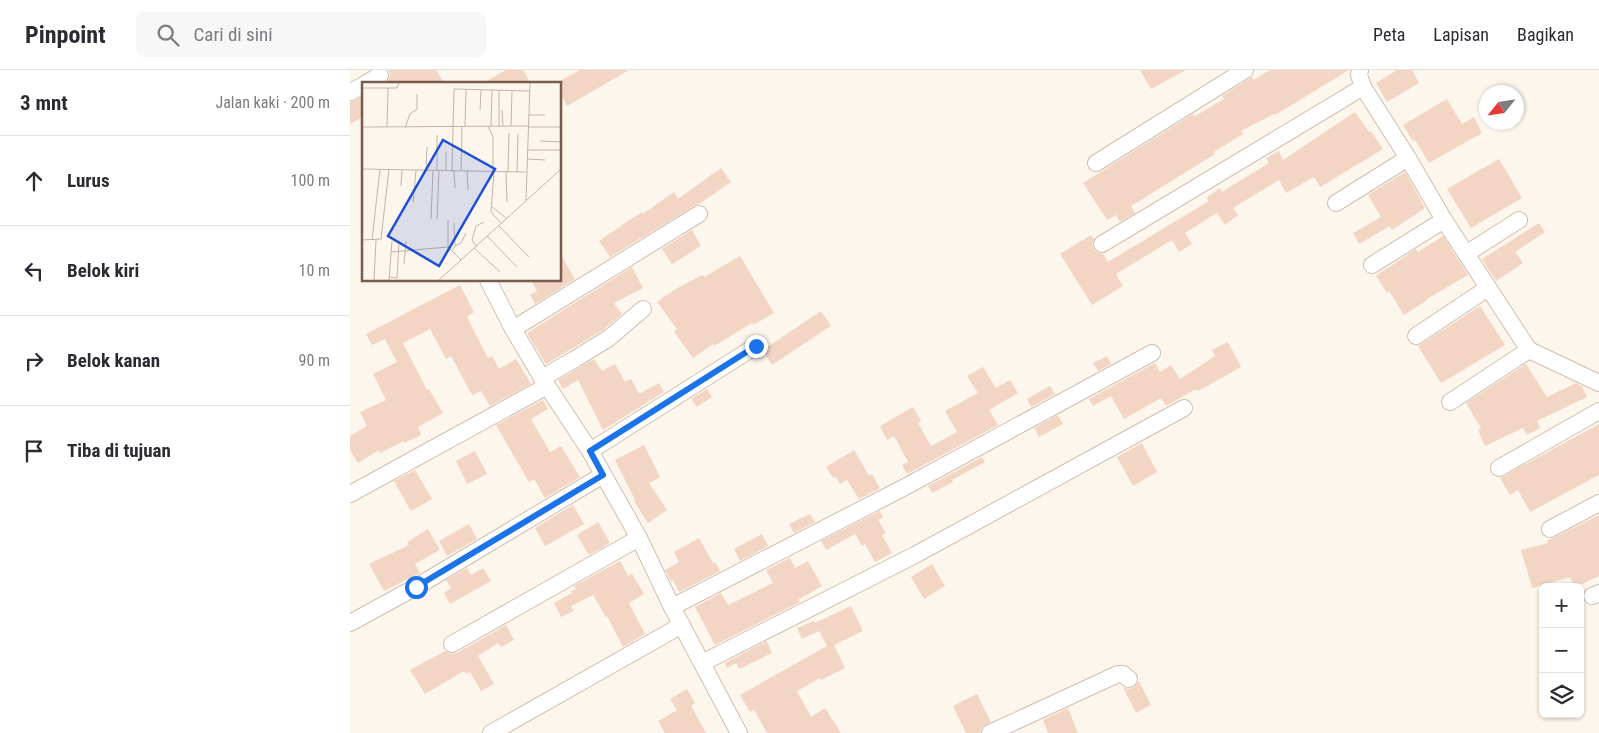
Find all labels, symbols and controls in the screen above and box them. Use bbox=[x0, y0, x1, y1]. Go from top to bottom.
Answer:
search box bbox=[136, 12, 486, 57]
text: Pinpoint bbox=[25, 21, 106, 49]
icon: search bbox=[154, 21, 182, 49]
text: Cari di sini bbox=[194, 23, 273, 46]
text: Peta bbox=[1373, 24, 1405, 45]
text: Lapisan bbox=[1433, 24, 1489, 45]
text: Bagikan bbox=[1517, 24, 1574, 45]
inset map bbox=[362, 82, 561, 281]
north arrow bbox=[1479, 85, 1524, 130]
text: 3 mnt bbox=[20, 91, 68, 115]
text: Jalan kaki · 200 m bbox=[215, 93, 330, 112]
icon: ahead bbox=[20, 167, 48, 195]
text: Lurus bbox=[67, 169, 110, 192]
text: 100 m bbox=[291, 171, 330, 190]
icon: left bbox=[20, 257, 48, 285]
text: Belok kiri bbox=[67, 259, 139, 282]
text: 10 m bbox=[298, 261, 330, 280]
route end bbox=[745, 335, 768, 358]
icon: right bbox=[20, 347, 48, 375]
text: Belok kanan bbox=[67, 349, 160, 372]
text: 90 m bbox=[298, 351, 330, 370]
icon: arrive bbox=[20, 437, 48, 465]
text: Tiba di tujuan bbox=[67, 439, 171, 462]
route start bbox=[405, 576, 428, 599]
map controls bbox=[1539, 583, 1584, 718]
button: + bbox=[1539, 583, 1584, 628]
button: − bbox=[1539, 628, 1584, 673]
button: layers bbox=[1539, 673, 1584, 718]

